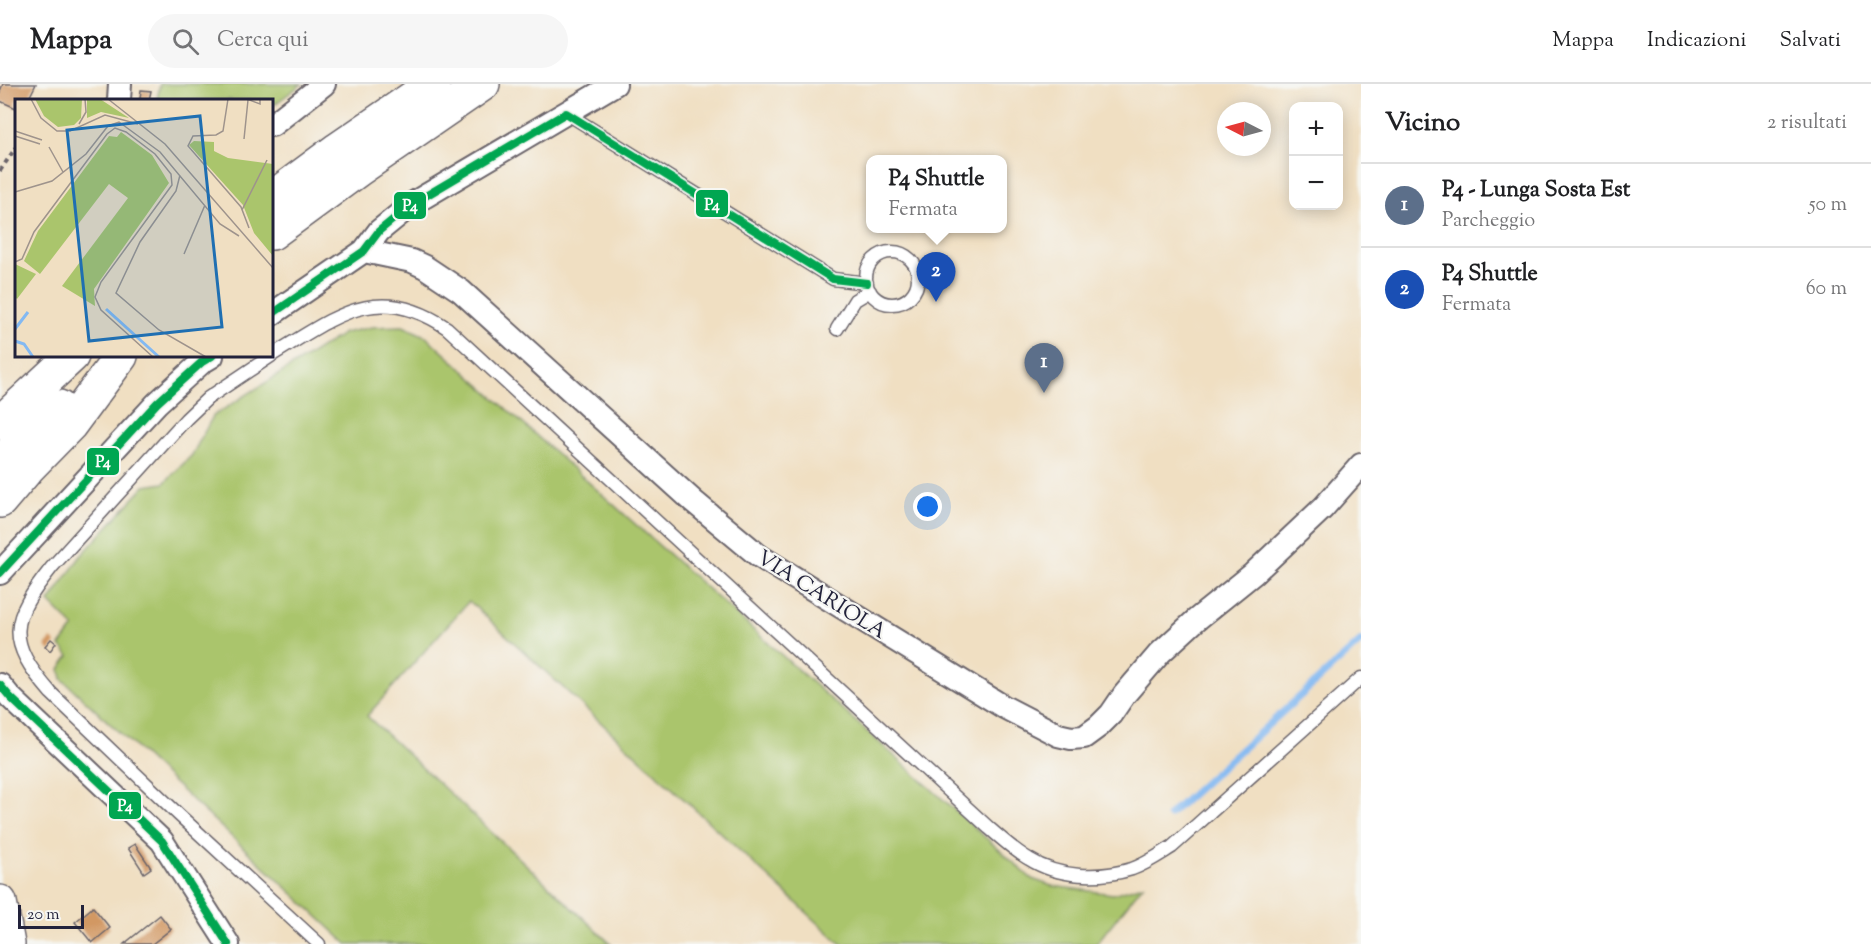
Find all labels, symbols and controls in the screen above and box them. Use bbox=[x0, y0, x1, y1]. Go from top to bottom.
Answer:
search box bbox=[148, 14, 568, 68]
text: Mappa bbox=[30, 21, 112, 61]
icon: search bbox=[169, 25, 202, 58]
text: Cerca qui bbox=[217, 25, 308, 57]
text: Mappa bbox=[1552, 26, 1614, 56]
text: Indicazioni bbox=[1647, 26, 1747, 56]
text: Salvati bbox=[1780, 26, 1841, 56]
inset map bbox=[15, 99, 273, 357]
north arrow bbox=[1217, 102, 1271, 156]
map controls bbox=[1289, 102, 1343, 210]
button: + bbox=[1289, 102, 1343, 156]
text: Vicino bbox=[1385, 105, 1460, 142]
text: 2 risultati bbox=[1767, 109, 1847, 138]
popup bbox=[866, 155, 1007, 233]
button: − bbox=[1289, 156, 1343, 210]
text: P4 Shuttle bbox=[889, 164, 984, 196]
text: P4 - Lunga Sosta Est bbox=[1442, 175, 1630, 207]
line badge: P4 bbox=[695, 189, 729, 218]
line badge: P4 bbox=[393, 191, 427, 220]
text: 1 bbox=[1401, 191, 1408, 220]
text: 50 m bbox=[1809, 191, 1847, 220]
text: P4 bbox=[704, 195, 720, 218]
text: P4 bbox=[402, 196, 418, 219]
text: Fermata bbox=[889, 196, 958, 225]
text: Parcheggio bbox=[1442, 207, 1535, 236]
pin: 2 bbox=[916, 252, 956, 302]
text: P4 Shuttle bbox=[1442, 259, 1538, 291]
text: 2 bbox=[1400, 275, 1409, 304]
text: 60 m bbox=[1806, 275, 1847, 304]
text: Fermata bbox=[1442, 291, 1511, 320]
pin: 1 bbox=[1024, 344, 1064, 393]
line badge: P4 bbox=[86, 447, 120, 476]
text: P4 bbox=[95, 452, 111, 475]
your location bbox=[913, 492, 942, 521]
street label: VIA CARIOLA bbox=[750, 544, 892, 648]
line badge: P4 bbox=[108, 791, 142, 820]
text: P4 bbox=[117, 796, 133, 819]
scale bar bbox=[18, 902, 84, 930]
text: 20 m bbox=[27, 904, 60, 927]

